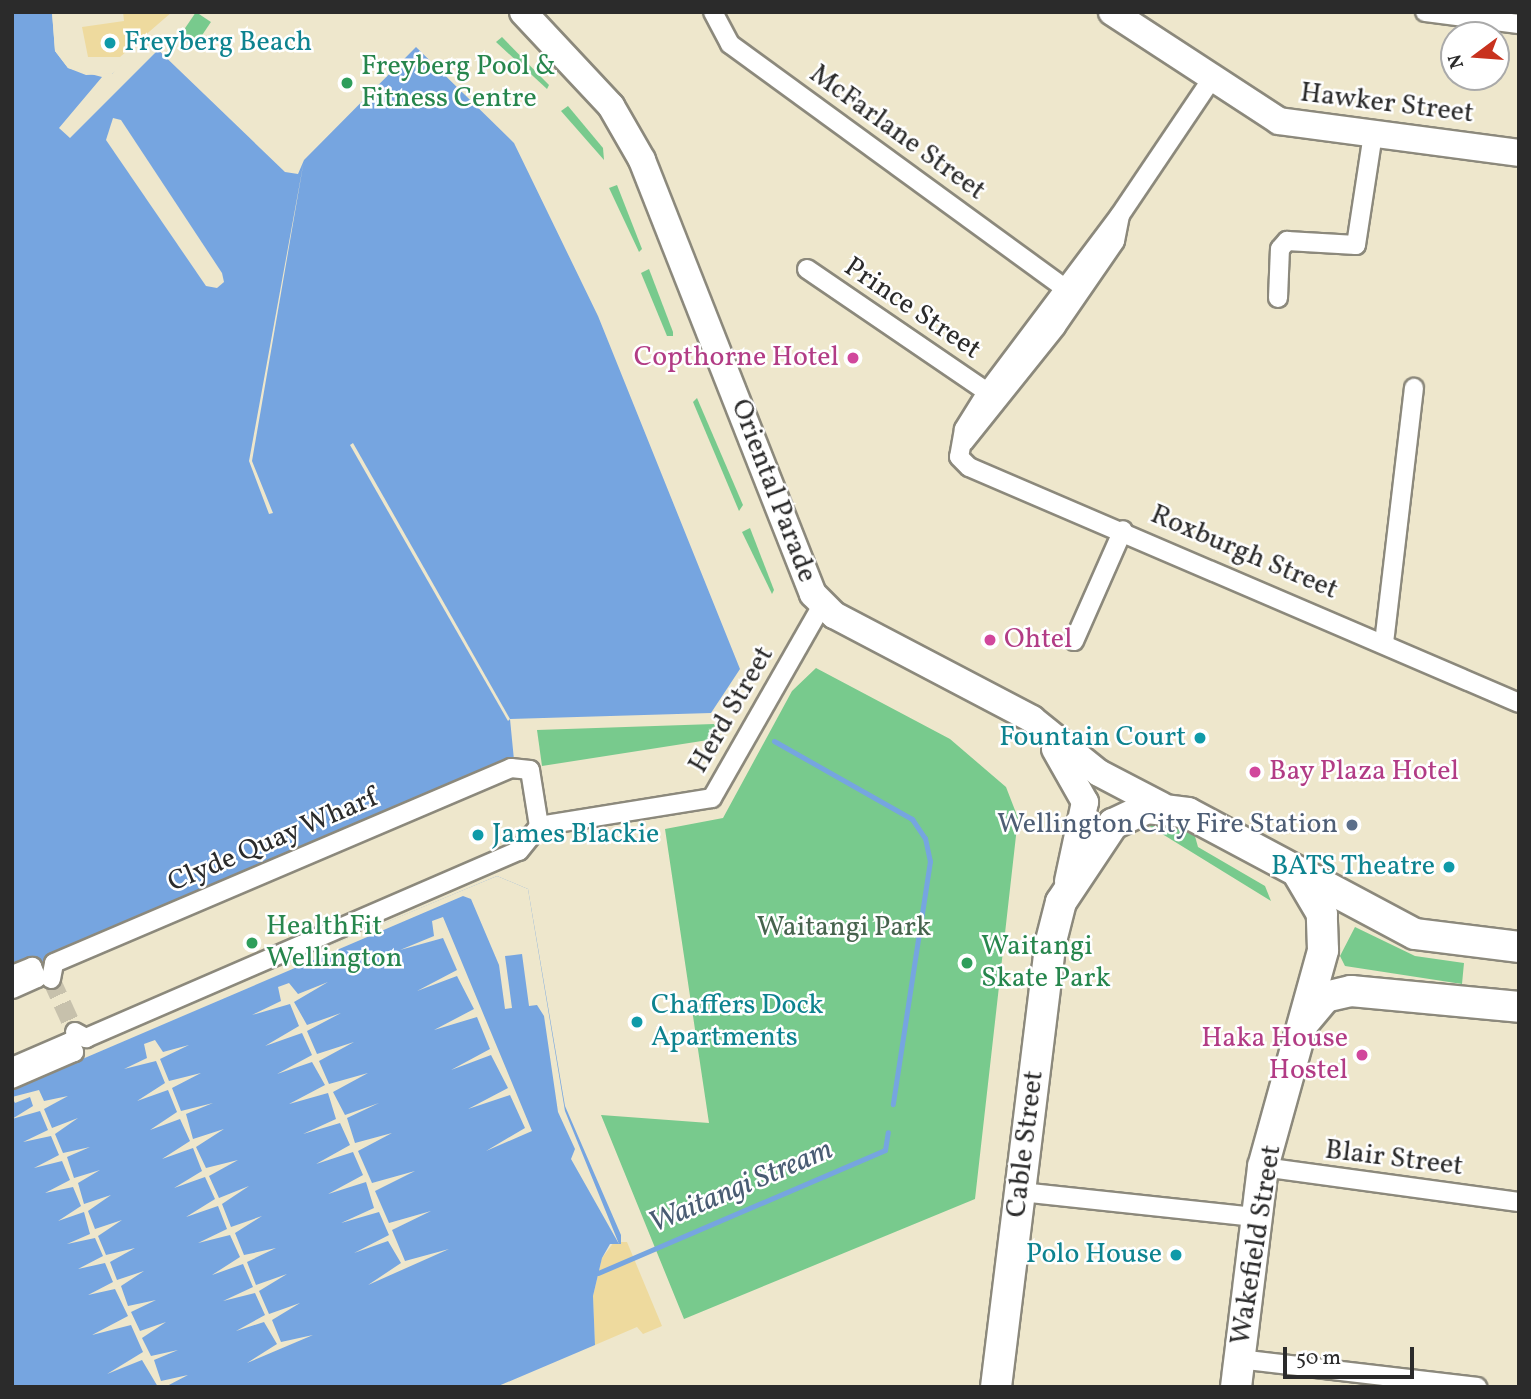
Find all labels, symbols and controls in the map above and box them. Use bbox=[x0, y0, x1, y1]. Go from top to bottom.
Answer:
north arrow bbox=[1440, 21, 1510, 91]
place label: Freyberg Beach bbox=[124, 26, 312, 60]
marker: Freyberg Beach bbox=[102, 35, 118, 51]
place label: Freyberg Pool & Fitness Centre bbox=[361, 50, 556, 116]
text: N bbox=[1442, 51, 1471, 71]
street label: McFarlane Street bbox=[802, 58, 992, 208]
marker: Freyberg Pool & Fitness Centre bbox=[339, 75, 355, 91]
street label: Hawker Street bbox=[1298, 77, 1476, 131]
street label: Prince Street bbox=[837, 251, 987, 367]
place label: Copthorne Hotel bbox=[634, 341, 839, 375]
marker: Copthorne Hotel bbox=[845, 350, 861, 366]
street label: Oriental Parade bbox=[723, 395, 823, 587]
street label: Roxburgh Street bbox=[1145, 498, 1343, 608]
place label: Ohtel bbox=[1004, 623, 1072, 657]
marker: Ohtel bbox=[982, 632, 998, 648]
street label: Herd Street bbox=[682, 641, 782, 779]
place label: Fountain Court bbox=[999, 721, 1186, 755]
marker: Fountain Court bbox=[1192, 730, 1208, 746]
place label: Bay Plaza Hotel bbox=[1269, 755, 1460, 789]
marker: Bay Plaza Hotel bbox=[1247, 764, 1263, 780]
street label: Clyde Quay Wharf bbox=[162, 781, 384, 901]
place label: Wellington City Fire Station bbox=[996, 808, 1338, 842]
marker: Wellington City Fire Station bbox=[1344, 817, 1360, 833]
place label: James Blackie bbox=[492, 818, 659, 852]
marker: James Blackie bbox=[470, 827, 486, 843]
place label: BATS Theatre bbox=[1270, 850, 1435, 884]
marker: BATS Theatre bbox=[1441, 859, 1457, 875]
place label: HealthFit Wellington bbox=[266, 910, 402, 976]
park label: Waitangi Park bbox=[757, 911, 931, 945]
place label: Waitangi Skate Park bbox=[981, 930, 1111, 996]
marker: HealthFit Wellington bbox=[244, 935, 260, 951]
marker: Waitangi Skate Park bbox=[959, 955, 975, 971]
place label: Chaffers Dock Apartments bbox=[651, 989, 824, 1055]
marker: Chaffers Dock Apartments bbox=[629, 1014, 645, 1030]
place label: Haka House Hostel bbox=[1201, 1022, 1348, 1088]
marker: Haka House Hostel bbox=[1354, 1047, 1370, 1063]
street label: Cable Street bbox=[1000, 1069, 1052, 1219]
water label: Waitangi Stream bbox=[644, 1132, 838, 1242]
street label: Blair Street bbox=[1323, 1134, 1465, 1184]
street label: Wakefield Street bbox=[1225, 1143, 1289, 1347]
place label: Polo House bbox=[1026, 1238, 1162, 1272]
marker: Polo House bbox=[1168, 1247, 1184, 1263]
scale bar bbox=[1286, 1332, 1417, 1376]
text: 50 m bbox=[1296, 1344, 1341, 1373]

